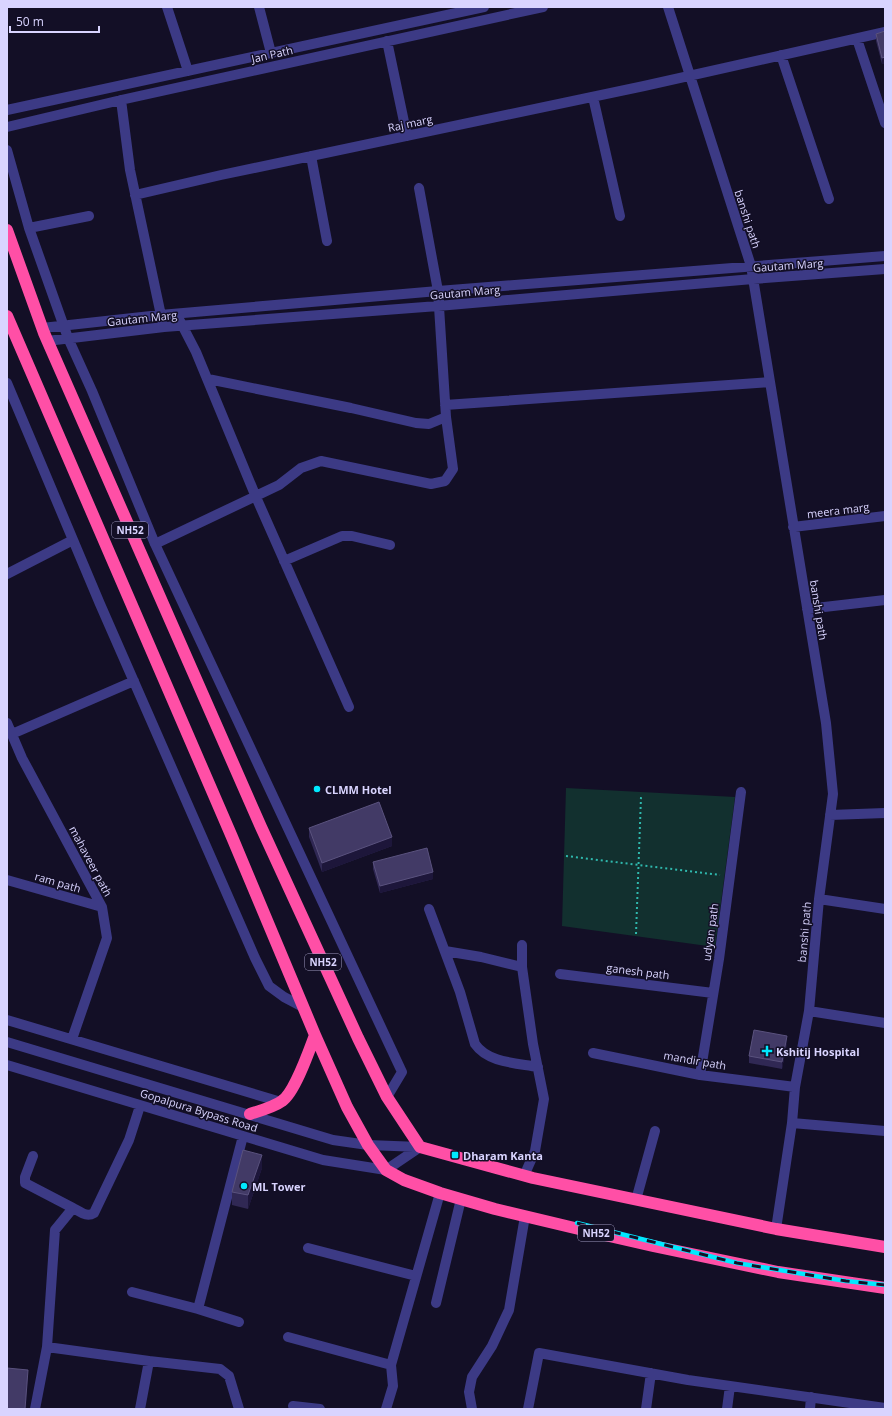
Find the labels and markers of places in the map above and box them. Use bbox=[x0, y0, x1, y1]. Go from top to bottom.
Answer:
place label: CLMM Hotel bbox=[325, 782, 392, 797]
marker: CLMM Hotel bbox=[312, 784, 322, 794]
place label: Kshitij Hospital bbox=[776, 1044, 860, 1059]
marker: Kshitij Hospital bbox=[761, 1045, 773, 1057]
place label: Dharam Kanta bbox=[463, 1148, 543, 1163]
marker: Dharam Kanta bbox=[450, 1150, 460, 1160]
place label: ML Tower bbox=[252, 1179, 306, 1194]
marker: ML Tower bbox=[239, 1181, 249, 1191]

